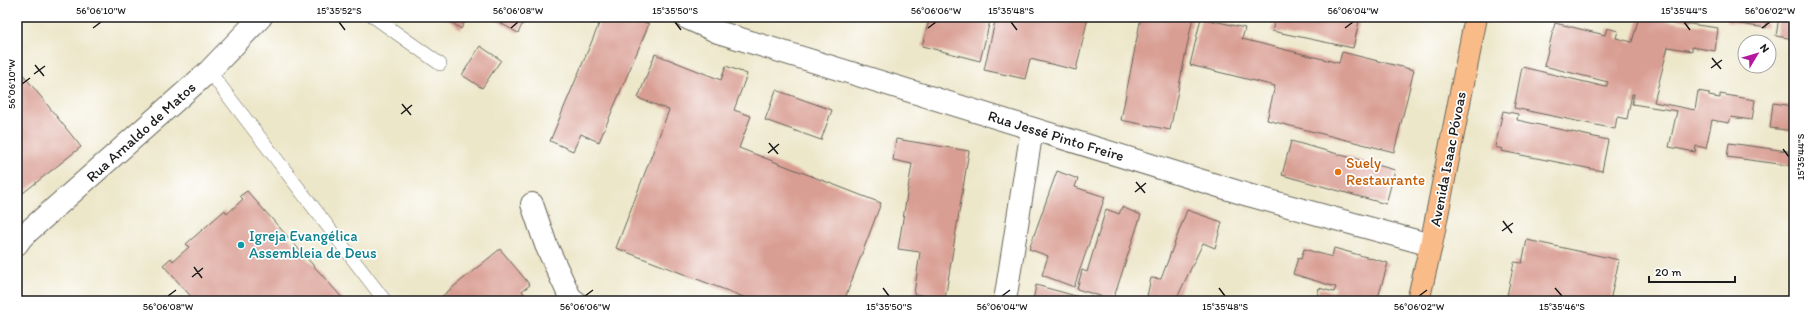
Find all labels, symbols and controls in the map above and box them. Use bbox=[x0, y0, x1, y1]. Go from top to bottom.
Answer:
text: 56°06'10"W bbox=[76, 4, 126, 17]
text: 15°35'52"S bbox=[316, 4, 362, 17]
text: 56°06'08"W bbox=[493, 4, 544, 17]
text: 15°35'50"S bbox=[652, 4, 698, 17]
text: 56°06'06"W bbox=[911, 4, 962, 17]
text: 15°35'48"S bbox=[988, 4, 1034, 17]
text: 56°06'04"W bbox=[1327, 4, 1379, 17]
text: 15°35'44"S bbox=[1661, 4, 1708, 17]
text: 56°06'02"W bbox=[1745, 4, 1796, 17]
north arrow bbox=[1737, 34, 1777, 74]
text: N bbox=[1757, 41, 1772, 55]
text: 56°06'10"W bbox=[5, 59, 18, 109]
street label: Rua Arnaldo de Matos bbox=[83, 78, 200, 186]
street label: Avenida Isaac Póvoas bbox=[1426, 90, 1470, 228]
street label: Rua Jessé Pinto Freire bbox=[986, 107, 1126, 165]
text: 15°35'44"S bbox=[1794, 133, 1807, 180]
place label: Suely Restaurante bbox=[1346, 154, 1425, 189]
marker: Suely Restaurante bbox=[1333, 167, 1343, 177]
place label: Igreja Evangélica Assembleia de Deus bbox=[249, 227, 377, 262]
marker: Igreja Evangélica Assembleia de Deus bbox=[236, 240, 246, 250]
scale bar bbox=[1649, 258, 1735, 284]
text: 20 m bbox=[1655, 265, 1682, 279]
text: 56°06'08"W bbox=[143, 300, 194, 313]
text: 56°06'06"W bbox=[560, 300, 611, 313]
text: 15°35'50"S bbox=[866, 300, 912, 313]
text: 56°06'04"W bbox=[976, 300, 1028, 313]
text: 15°35'48"S bbox=[1202, 300, 1248, 313]
text: 56°06'02"W bbox=[1394, 300, 1445, 313]
text: 15°35'46"S bbox=[1539, 300, 1585, 313]

